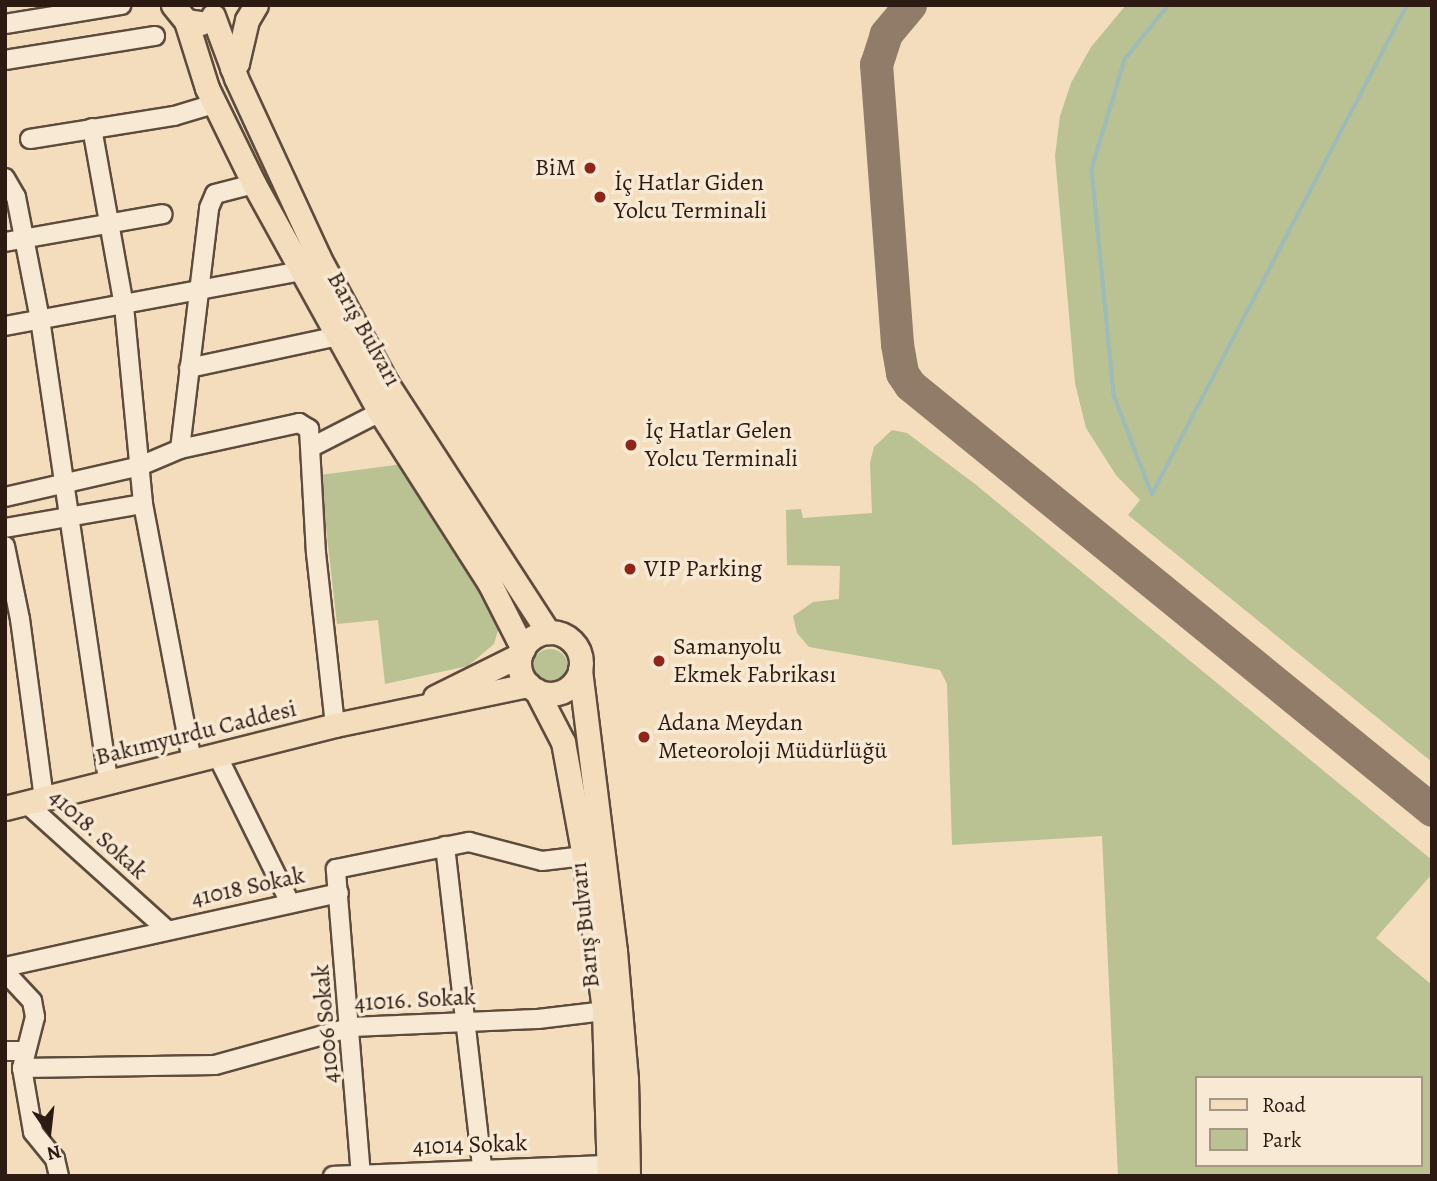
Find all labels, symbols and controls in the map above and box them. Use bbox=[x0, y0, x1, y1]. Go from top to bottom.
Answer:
place label: BiM bbox=[535, 154, 576, 182]
marker: BiM bbox=[582, 160, 598, 176]
place label: İç Hatlar Giden Yolcu Terminali bbox=[614, 169, 767, 225]
marker: İç Hatlar Giden Yolcu Terminali bbox=[592, 189, 608, 205]
street label: Barış Bulvarı bbox=[321, 267, 407, 391]
place label: İç Hatlar Gelen Yolcu Terminali bbox=[645, 417, 798, 473]
marker: İç Hatlar Gelen Yolcu Terminali bbox=[623, 437, 639, 453]
place label: VIP Parking bbox=[644, 555, 762, 583]
marker: VIP Parking bbox=[622, 561, 638, 577]
place label: Samanyolu Ekmek Fabrikası bbox=[673, 633, 836, 689]
marker: Samanyolu Ekmek Fabrikası bbox=[651, 653, 667, 669]
street label: Bakımyurdu Caddesi bbox=[93, 694, 299, 772]
place label: Adana Meydan Meteoroloji Müdürlüğü bbox=[658, 709, 887, 765]
marker: Adana Meydan Meteoroloji Müdürlüğü bbox=[636, 729, 652, 745]
street label: 41018. Sokak bbox=[43, 782, 153, 886]
street label: 41018 Sokak bbox=[189, 861, 307, 913]
street label: Barış Bulvarı bbox=[564, 861, 606, 989]
street label: 41006 Sokak bbox=[306, 963, 346, 1085]
street label: 41016. Sokak bbox=[353, 982, 477, 1018]
legend bbox=[1196, 1076, 1423, 1167]
text: Road bbox=[1262, 1091, 1306, 1119]
north arrow bbox=[14, 1097, 84, 1167]
text: Park bbox=[1262, 1126, 1301, 1154]
street label: 41014 Sokak bbox=[412, 1129, 528, 1161]
text: N bbox=[44, 1138, 64, 1167]

